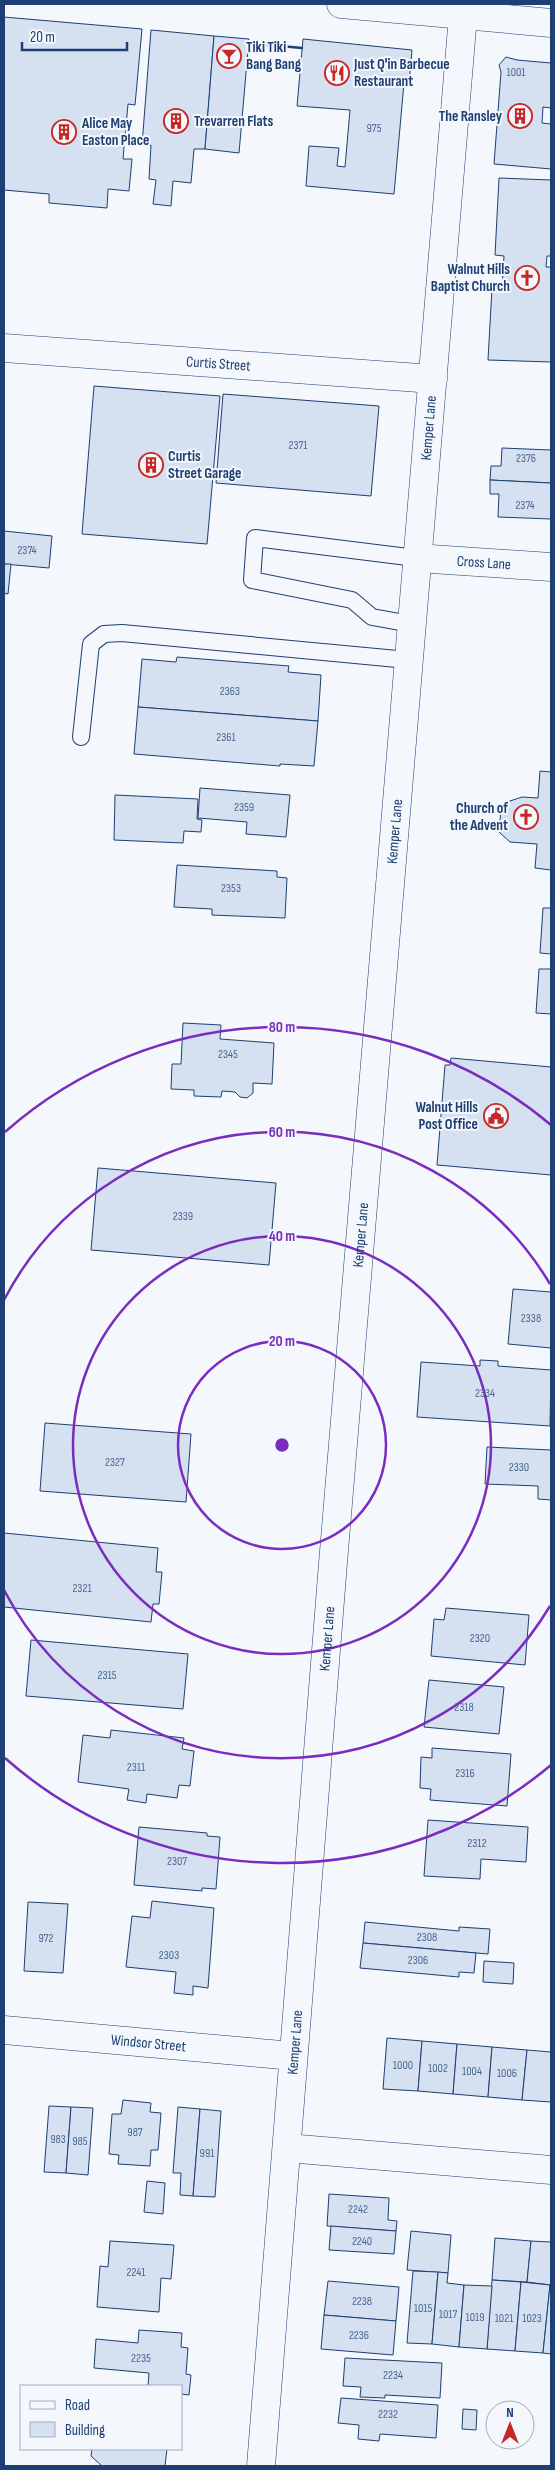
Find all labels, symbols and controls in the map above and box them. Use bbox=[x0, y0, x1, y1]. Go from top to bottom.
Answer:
scale bar bbox=[22, 20, 128, 52]
text: 20 m bbox=[30, 28, 55, 47]
place label: Tiki Tiki Bang Bang bbox=[246, 38, 302, 74]
bar icon: Tiki Tiki Bang Bang bbox=[216, 43, 242, 69]
place label: Just Q'in Barbecue Restaurant bbox=[353, 55, 450, 91]
restaurant icon: Just Q'in Barbecue Restaurant bbox=[324, 60, 350, 86]
house number: 1001 bbox=[506, 65, 526, 80]
building icon: The Ransley bbox=[507, 103, 533, 129]
place label: The Ransley bbox=[439, 107, 503, 126]
building icon: Trevarren Flats bbox=[163, 108, 189, 134]
place label: Trevarren Flats bbox=[194, 112, 273, 131]
place label: Alice May Easton Place bbox=[81, 114, 149, 150]
building icon: Alice May Easton Place bbox=[51, 119, 77, 145]
house number: 975 bbox=[367, 121, 382, 136]
place label: Walnut Hills Baptist Church bbox=[431, 260, 510, 296]
church icon: Walnut Hills Baptist Church bbox=[514, 265, 540, 291]
street label: Curtis Street bbox=[185, 352, 252, 376]
street label: Kemper Lane bbox=[417, 395, 441, 461]
house number: 2371 bbox=[288, 438, 308, 453]
place label: Curtis Street Garage bbox=[168, 447, 241, 483]
house number: 2376 bbox=[516, 451, 536, 466]
building icon: Curtis Street Garage bbox=[138, 452, 164, 478]
house number: 2374 bbox=[515, 498, 535, 513]
house number: 2374 bbox=[17, 543, 37, 558]
street label: Cross Lane bbox=[456, 552, 512, 574]
house number: 2363 bbox=[220, 684, 240, 699]
house number: 2361 bbox=[216, 730, 237, 745]
street label: Kemper Lane bbox=[383, 798, 407, 865]
place label: Church of the Advent bbox=[450, 799, 508, 835]
house number: 2359 bbox=[234, 800, 254, 815]
church icon: Church of the Advent bbox=[513, 804, 539, 830]
house number: 2353 bbox=[221, 881, 241, 896]
text: 80 m bbox=[269, 1018, 295, 1037]
house number: 2345 bbox=[218, 1047, 238, 1062]
place label: Walnut Hills Post Office bbox=[415, 1098, 478, 1134]
public building icon: Walnut Hills Post Office bbox=[483, 1103, 509, 1129]
text: 60 m bbox=[269, 1123, 295, 1142]
street label: Kemper Lane bbox=[349, 1202, 373, 1268]
house number: 2339 bbox=[173, 1209, 193, 1224]
text: 40 m bbox=[269, 1227, 295, 1246]
house number: 2338 bbox=[521, 1311, 541, 1326]
text: 20 m bbox=[269, 1332, 295, 1351]
house number: 2334 bbox=[475, 1386, 495, 1401]
centre of rings bbox=[273, 1436, 291, 1454]
house number: 2327 bbox=[105, 1455, 125, 1470]
house number: 2330 bbox=[509, 1460, 529, 1475]
house number: 2321 bbox=[72, 1581, 92, 1596]
street label: Kemper Lane bbox=[315, 1606, 340, 1672]
house number: 2320 bbox=[470, 1631, 490, 1646]
house number: 2315 bbox=[97, 1668, 117, 1683]
house number: 2318 bbox=[454, 1700, 474, 1715]
house number: 2311 bbox=[127, 1760, 146, 1775]
house number: 2316 bbox=[455, 1766, 475, 1781]
house number: 2312 bbox=[467, 1836, 487, 1851]
house number: 2307 bbox=[167, 1854, 187, 1869]
house number: 2308 bbox=[417, 1930, 437, 1945]
house number: 972 bbox=[38, 1931, 54, 1946]
house number: 2303 bbox=[159, 1948, 179, 1963]
house number: 2306 bbox=[408, 1953, 428, 1968]
street label: Kemper Lane bbox=[283, 2009, 307, 2076]
street label: Windsor Street bbox=[110, 2031, 187, 2056]
house number: 1000 bbox=[393, 2058, 413, 2073]
house number: 1002 bbox=[428, 2061, 448, 2076]
house number: 1004 bbox=[462, 2064, 482, 2079]
house number: 1006 bbox=[497, 2066, 517, 2081]
house number: 987 bbox=[127, 2125, 143, 2140]
house number: 983 bbox=[50, 2132, 66, 2147]
house number: 985 bbox=[72, 2134, 88, 2149]
house number: 991 bbox=[200, 2146, 215, 2161]
house number: 2242 bbox=[348, 2202, 368, 2217]
house number: 2240 bbox=[352, 2234, 372, 2249]
house number: 2241 bbox=[126, 2265, 146, 2280]
house number: 2238 bbox=[352, 2294, 372, 2309]
house number: 1015 bbox=[414, 2301, 432, 2316]
house number: 1017 bbox=[439, 2307, 457, 2322]
house number: 1019 bbox=[465, 2310, 485, 2325]
house number: 1021 bbox=[495, 2311, 514, 2326]
house number: 1023 bbox=[522, 2311, 542, 2326]
house number: 2236 bbox=[349, 2328, 369, 2343]
house number: 2235 bbox=[131, 2351, 151, 2366]
house number: 2234 bbox=[383, 2368, 403, 2383]
legend bbox=[20, 2385, 182, 2450]
text: Road bbox=[65, 2396, 90, 2415]
north arrow bbox=[485, 2400, 535, 2450]
text: N bbox=[506, 2404, 514, 2421]
house number: 2232 bbox=[378, 2407, 398, 2422]
text: Building bbox=[65, 2421, 105, 2440]

